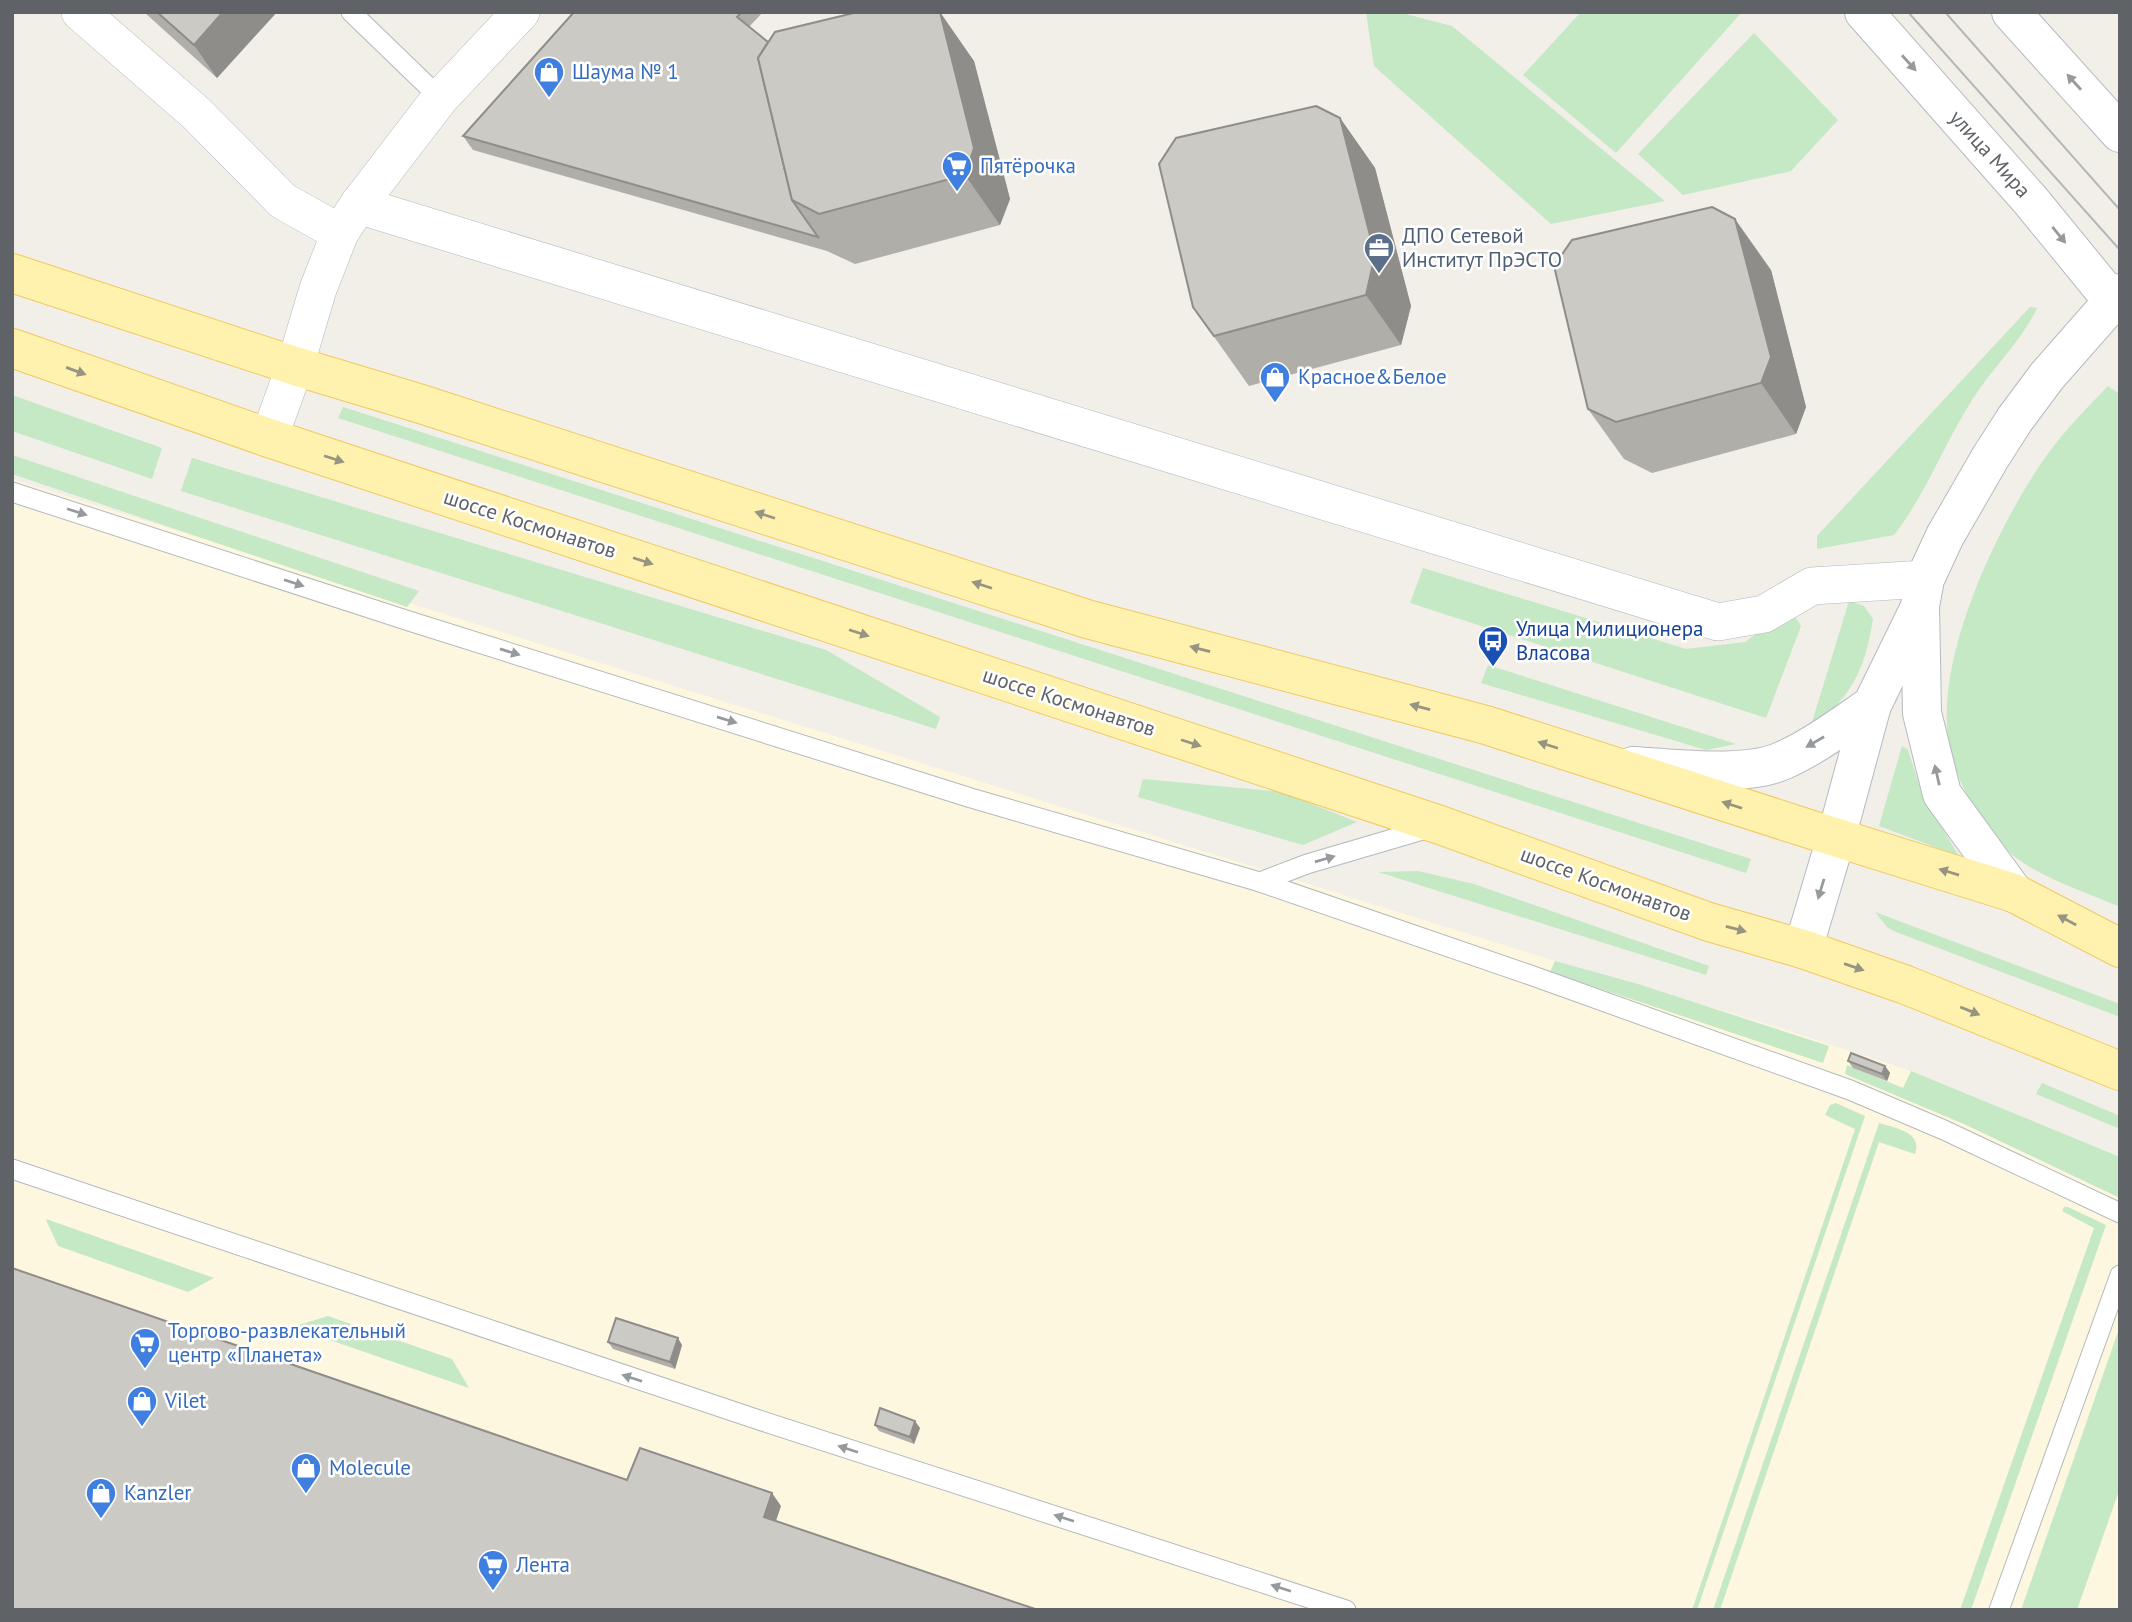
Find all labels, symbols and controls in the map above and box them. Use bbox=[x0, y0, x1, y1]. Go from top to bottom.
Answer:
one-way arrow bbox=[1901, 54, 1917, 72]
shop icon: Шаума № 1 bbox=[532, 55, 566, 99]
place label: Шаума № 1 bbox=[572, 58, 679, 85]
one-way arrow bbox=[2066, 73, 2082, 91]
street label: улица Мира bbox=[1944, 104, 2037, 203]
supermarket icon: Пятёрочка bbox=[940, 149, 974, 193]
place label: Пятёрочка bbox=[980, 152, 1076, 179]
place label: ДПО Сетевой Институт ПрЭСТО bbox=[1402, 222, 1562, 273]
one-way arrow bbox=[2051, 226, 2066, 243]
office icon: ДПО Сетевой Институт ПрЭСТО bbox=[1362, 231, 1396, 275]
shop icon: Красное&Белое bbox=[1258, 360, 1292, 404]
place label: Красное&Белое bbox=[1298, 363, 1447, 390]
one-way arrow bbox=[66, 366, 87, 377]
one-way arrow bbox=[323, 454, 344, 465]
street label: шоссе Космонавтов bbox=[440, 483, 620, 564]
one-way arrow bbox=[67, 508, 88, 518]
one-way arrow bbox=[754, 509, 775, 520]
one-way arrow bbox=[633, 557, 654, 567]
one-way arrow bbox=[283, 578, 304, 588]
one-way arrow bbox=[971, 579, 992, 590]
place label: Улица Милиционера Власова bbox=[1516, 615, 1703, 666]
bus stop icon: Улица Милиционера Власова bbox=[1476, 624, 1510, 668]
one-way arrow bbox=[849, 628, 870, 639]
one-way arrow bbox=[1189, 643, 1211, 654]
one-way arrow bbox=[500, 648, 521, 658]
street label: шоссе Космонавтов bbox=[979, 661, 1159, 742]
one-way arrow bbox=[1408, 701, 1430, 712]
one-way arrow bbox=[717, 715, 738, 726]
one-way arrow bbox=[1805, 736, 1825, 748]
one-way arrow bbox=[1181, 738, 1202, 749]
one-way arrow bbox=[1537, 739, 1558, 750]
one-way arrow bbox=[1931, 764, 1942, 786]
one-way arrow bbox=[1721, 799, 1742, 809]
street label: шоссе Космонавтов bbox=[1517, 840, 1695, 927]
one-way arrow bbox=[1314, 854, 1335, 864]
one-way arrow bbox=[1938, 867, 1959, 877]
one-way arrow bbox=[1815, 878, 1825, 899]
one-way arrow bbox=[2057, 915, 2077, 926]
one-way arrow bbox=[1725, 924, 1747, 935]
one-way arrow bbox=[1844, 962, 1865, 973]
one-way arrow bbox=[1959, 1005, 1980, 1016]
place label: Торгово-развлекательный центр «Планета» bbox=[168, 1317, 406, 1368]
supermarket icon: Торгово-развлекательный центр «Планета» bbox=[128, 1326, 162, 1370]
one-way arrow bbox=[621, 1372, 642, 1383]
shop icon: Vilet bbox=[125, 1384, 159, 1428]
place label: Vilet bbox=[164, 1387, 206, 1414]
one-way arrow bbox=[837, 1443, 858, 1453]
shop icon: Molecule bbox=[289, 1451, 323, 1495]
place label: Molecule bbox=[329, 1454, 411, 1481]
shop icon: Kanzler bbox=[84, 1476, 118, 1520]
place label: Kanzler bbox=[124, 1479, 191, 1506]
one-way arrow bbox=[1054, 1513, 1075, 1523]
supermarket icon: Лента bbox=[476, 1548, 510, 1592]
place label: Лента bbox=[515, 1551, 570, 1578]
one-way arrow bbox=[1270, 1582, 1291, 1593]

